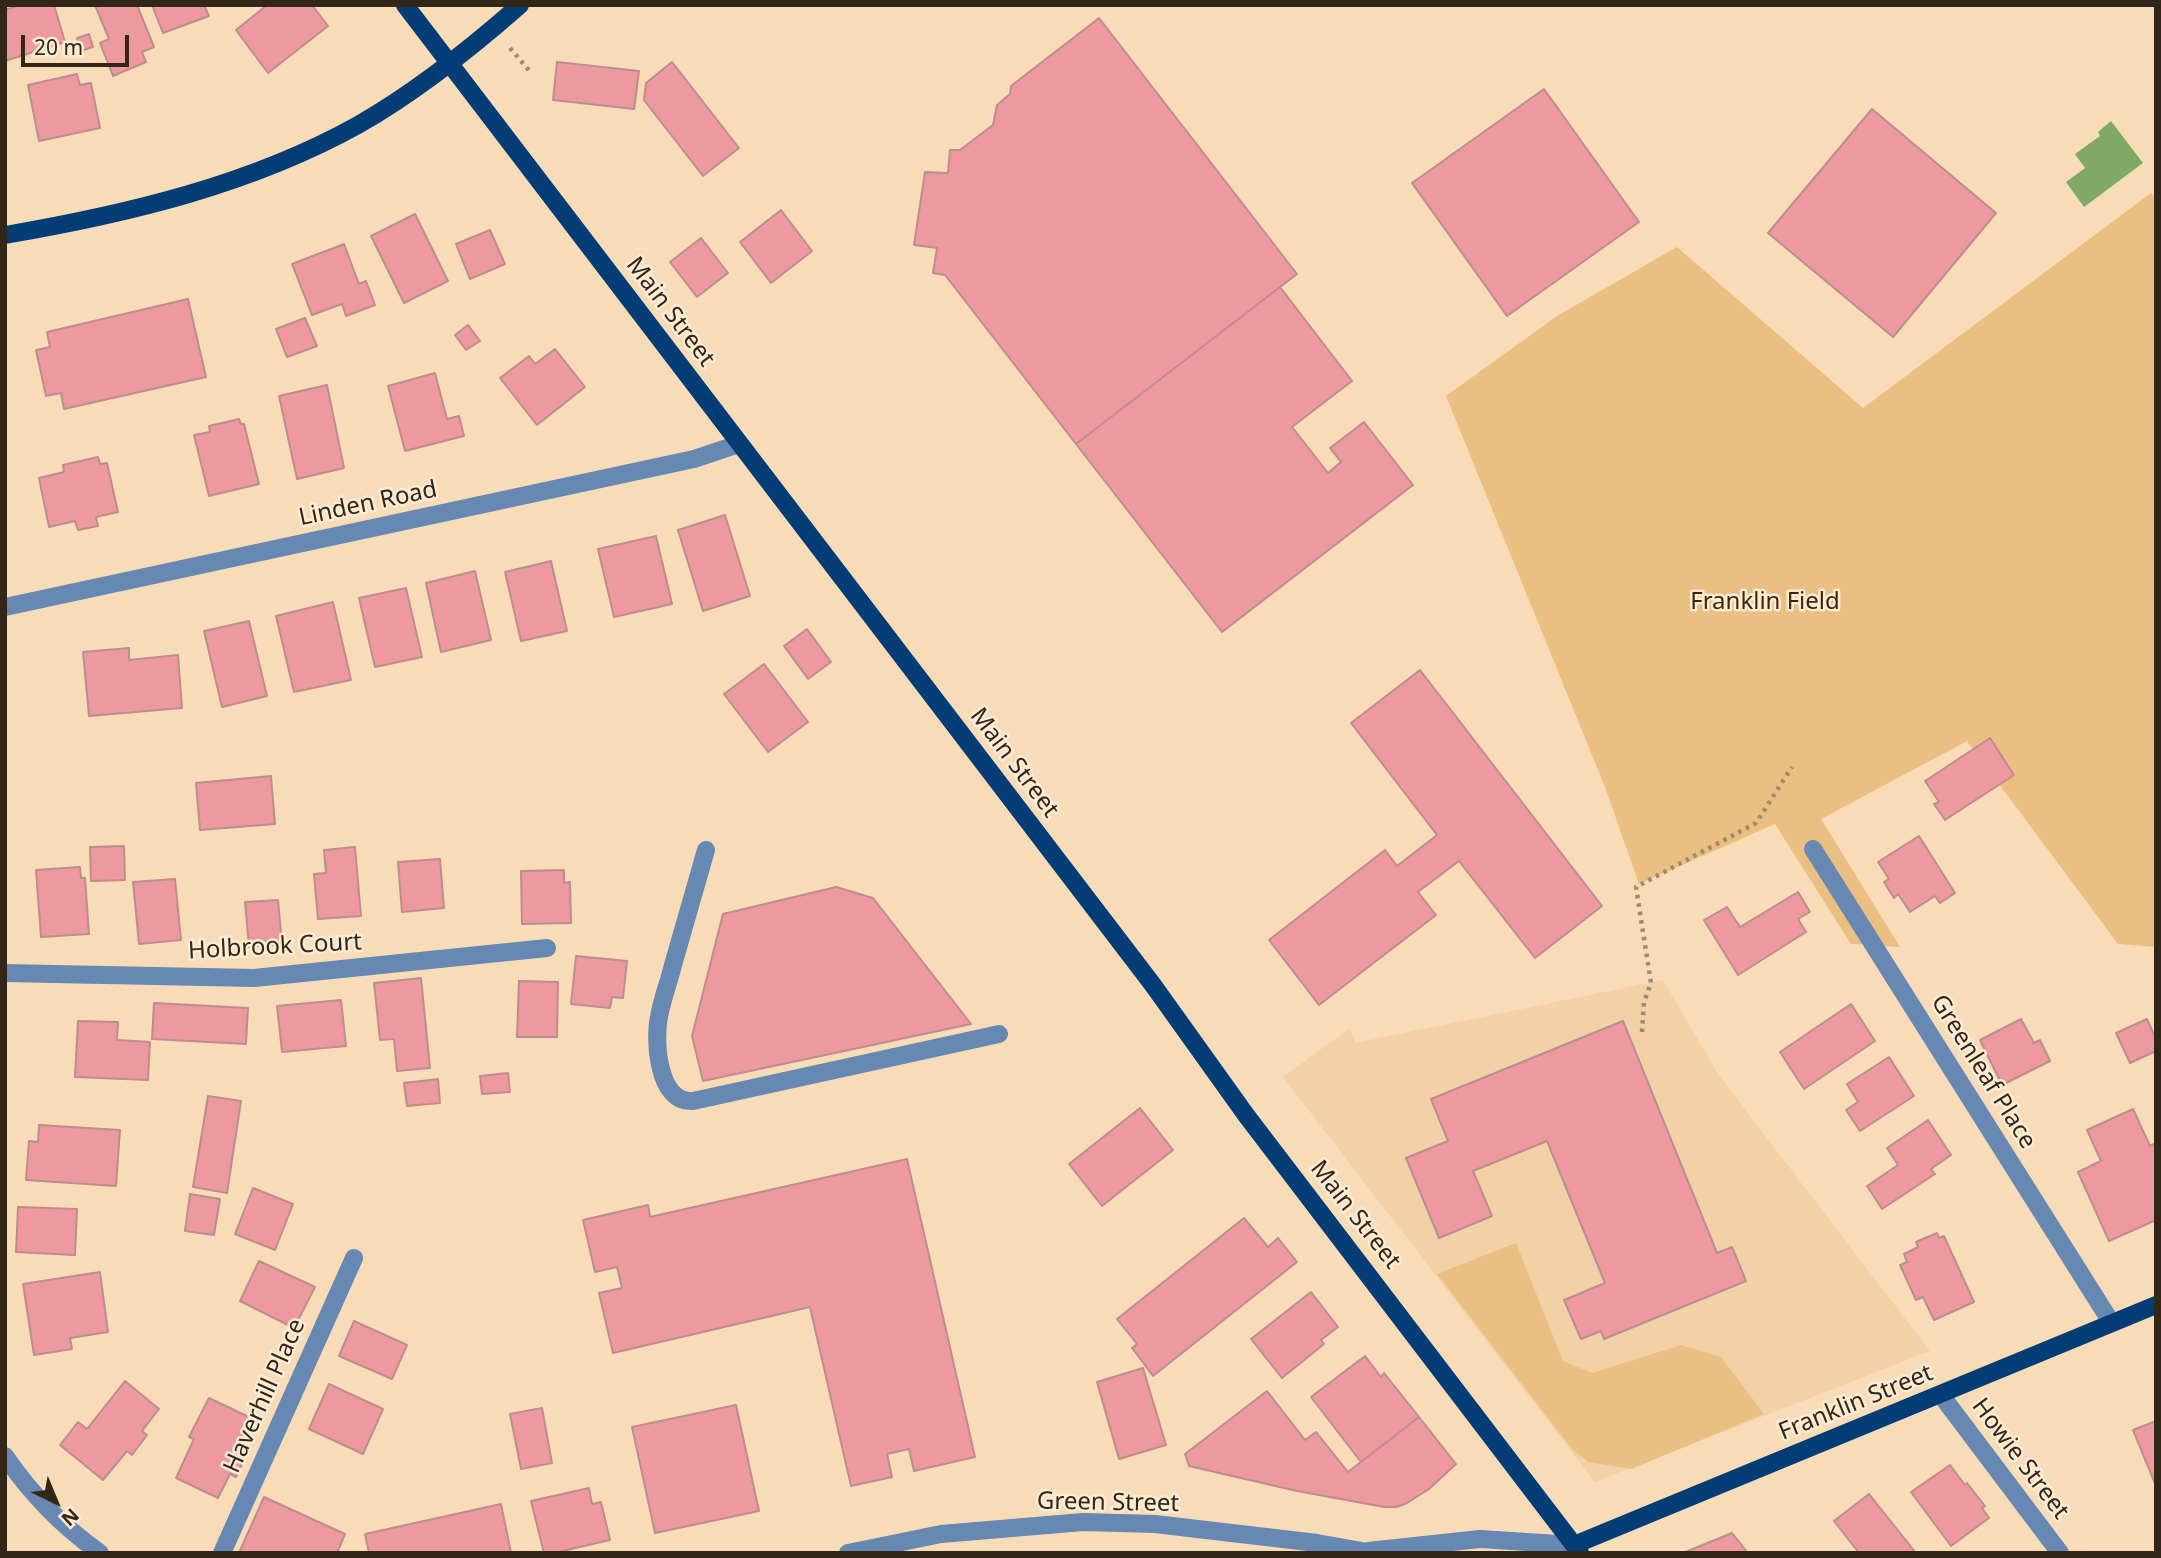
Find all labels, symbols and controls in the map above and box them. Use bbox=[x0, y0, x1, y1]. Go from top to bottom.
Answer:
scale bar bbox=[24, 21, 133, 65]
text: 20 m bbox=[34, 33, 83, 61]
street label: Main Street bbox=[620, 252, 720, 372]
street label: Linden Road bbox=[296, 475, 440, 533]
park label: Franklin Field bbox=[1690, 588, 1840, 616]
street label: Main Street bbox=[964, 703, 1064, 823]
street label: Holbrook Court bbox=[187, 928, 363, 966]
street label: Greenleaf Place bbox=[1924, 990, 2042, 1154]
street label: Main Street bbox=[1304, 1155, 1406, 1275]
street label: Haverhill Place bbox=[218, 1314, 312, 1478]
street label: Franklin Street bbox=[1775, 1359, 1937, 1447]
street label: Howie Street bbox=[1965, 1393, 2075, 1525]
north arrow bbox=[21, 1467, 91, 1537]
street label: Green Street bbox=[1037, 1487, 1179, 1519]
text: N bbox=[56, 1503, 85, 1532]

